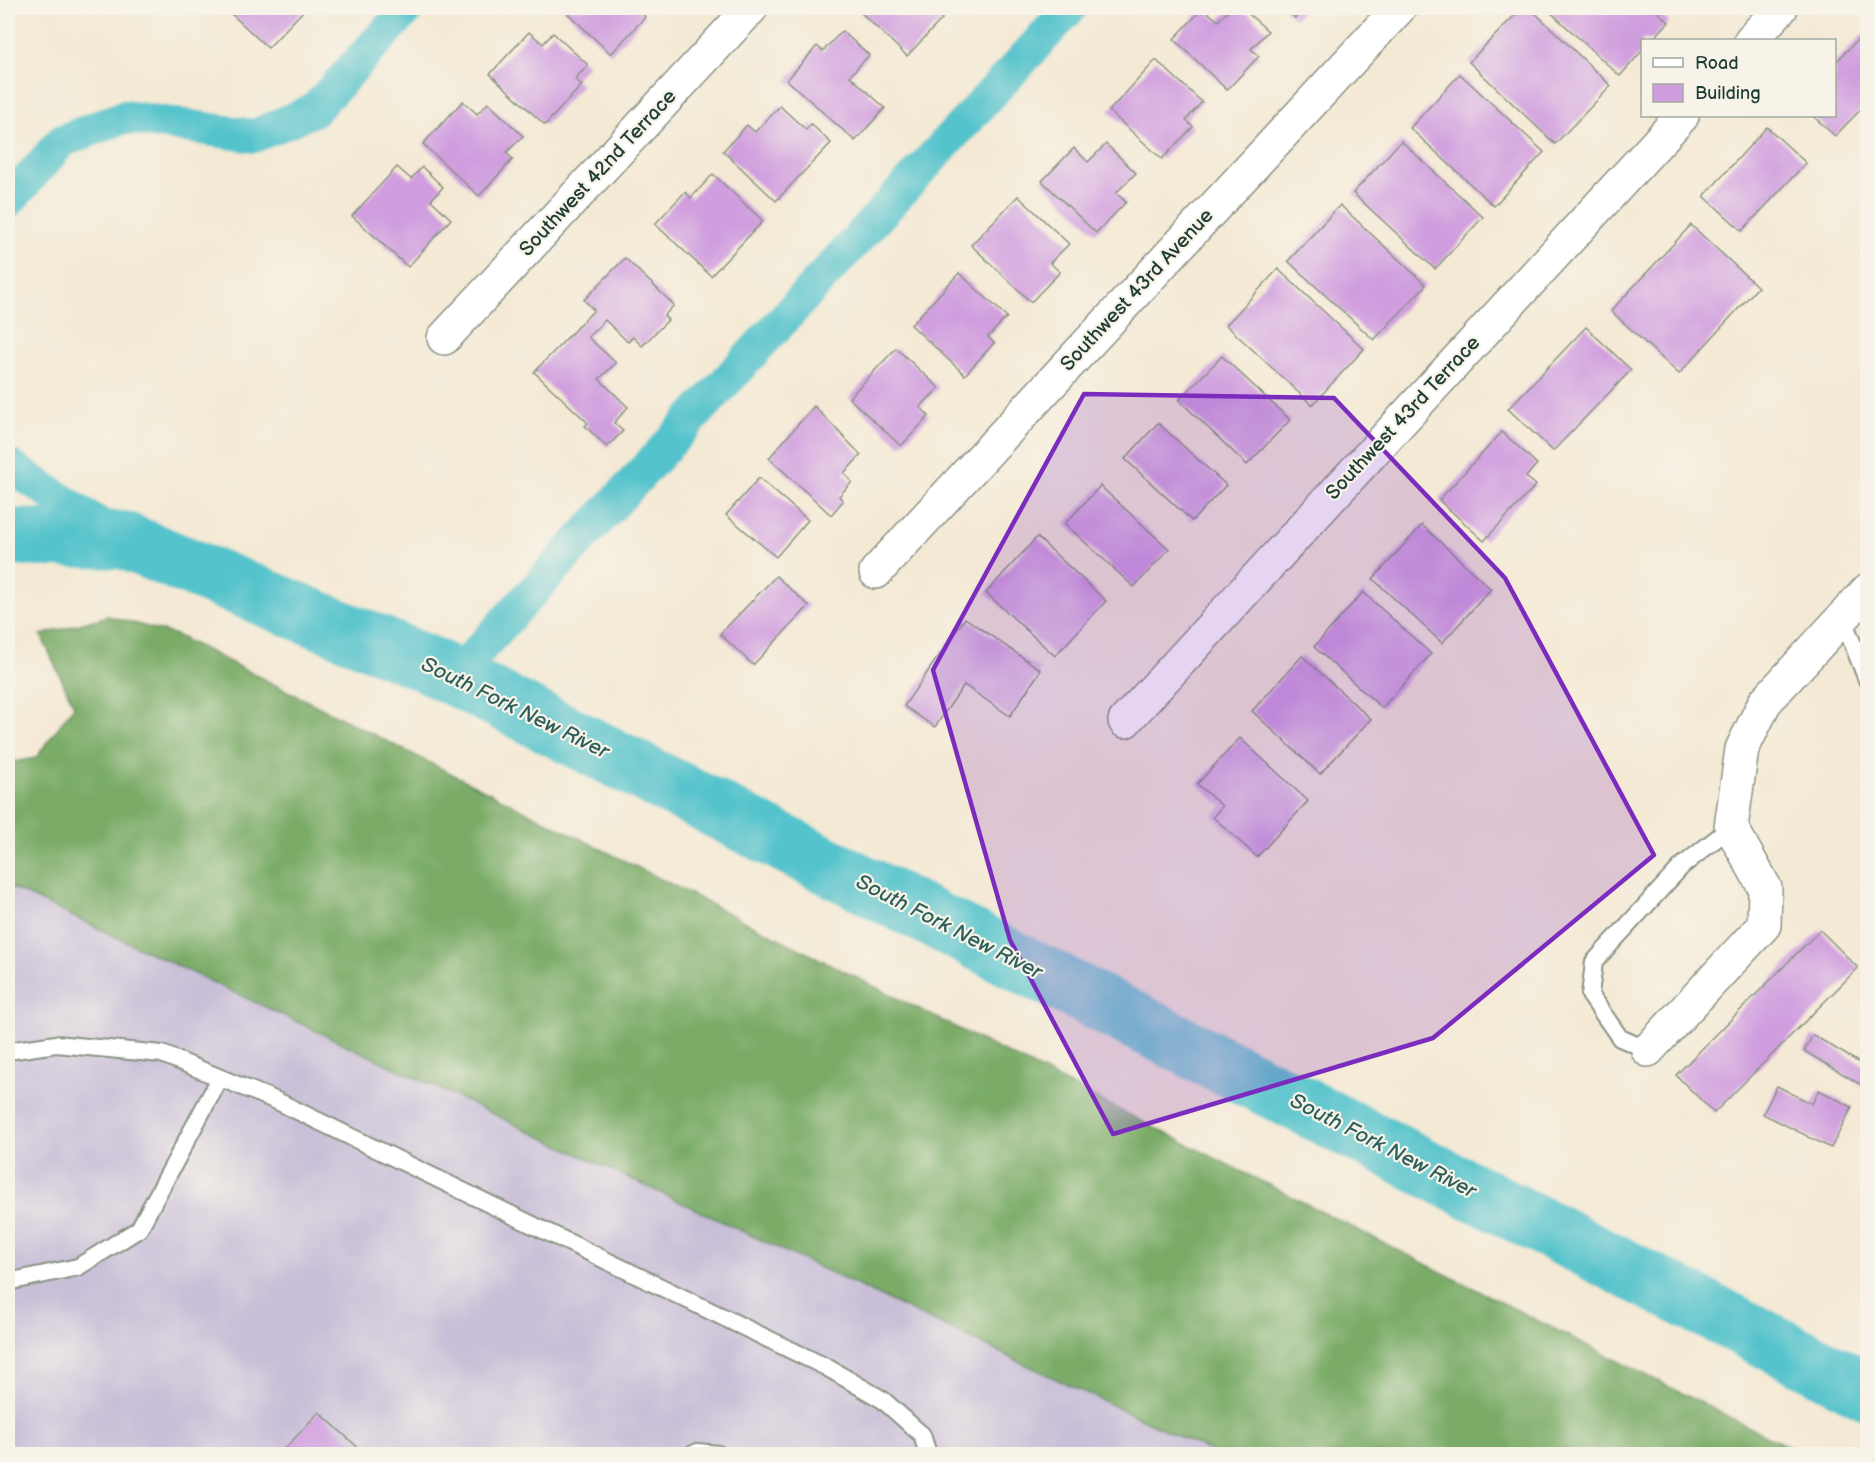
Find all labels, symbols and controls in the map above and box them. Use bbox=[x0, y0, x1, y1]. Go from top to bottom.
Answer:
legend bbox=[1641, 39, 1836, 117]
text: Road bbox=[1695, 53, 1739, 74]
text: Building bbox=[1695, 83, 1761, 104]
street label: Southwest 42nd Terrace bbox=[514, 85, 682, 261]
street label: Southwest 43rd Avenue bbox=[1055, 204, 1219, 376]
street label: Southwest 43rd Terrace bbox=[1321, 331, 1485, 505]
water label: South Fork New River bbox=[417, 652, 614, 765]
water label: South Fork New River bbox=[852, 869, 1048, 985]
water label: South Fork New River bbox=[1286, 1088, 1482, 1204]

